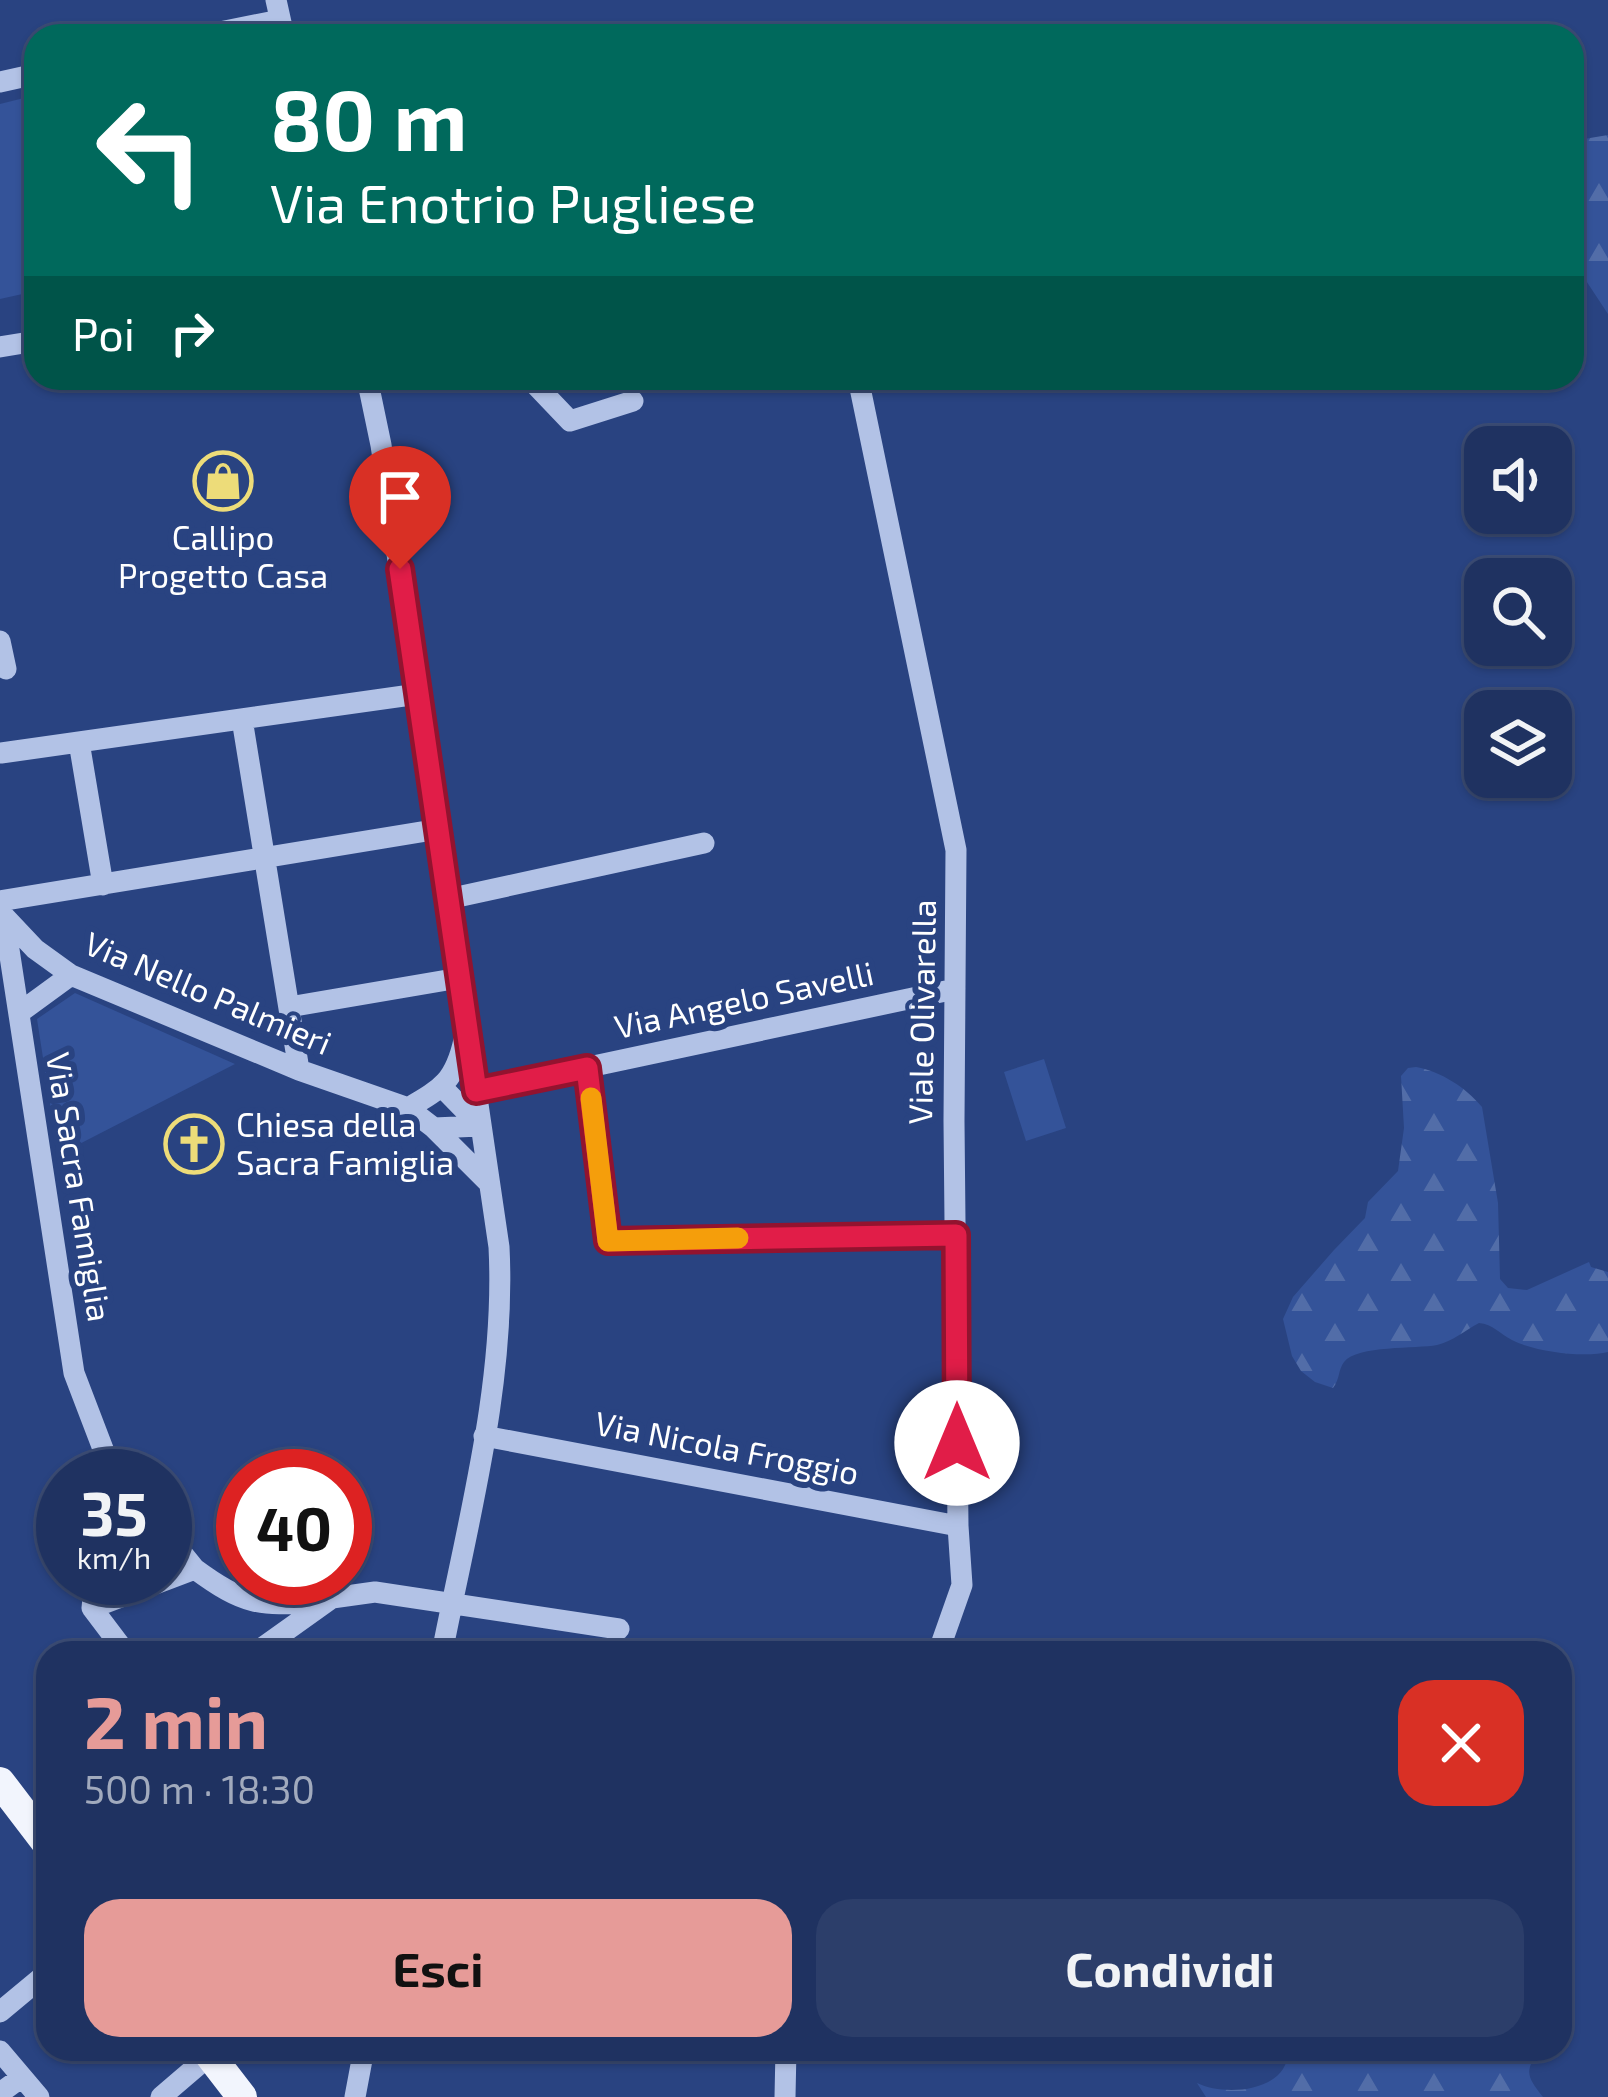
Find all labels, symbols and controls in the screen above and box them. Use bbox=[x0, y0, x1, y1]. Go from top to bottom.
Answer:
text: 80 m bbox=[270, 67, 467, 168]
icon: left bbox=[72, 72, 228, 228]
text: Via Enotrio Pugliese bbox=[270, 169, 756, 234]
icon: right bbox=[159, 300, 225, 366]
text: Poi bbox=[72, 306, 135, 360]
map controls bbox=[1464, 426, 1572, 798]
button: sound bbox=[1464, 426, 1572, 534]
pin bbox=[349, 446, 451, 569]
shop icon: Callipo Progetto Casa bbox=[192, 450, 254, 512]
icon: arrive bbox=[367, 464, 433, 530]
place label: Callipo Progetto Casa bbox=[118, 517, 328, 595]
button: search bbox=[1464, 558, 1572, 666]
button: layers bbox=[1464, 690, 1572, 798]
street label: Viale Olivarella bbox=[899, 899, 943, 1125]
street label: Via Nello Palmieri bbox=[79, 922, 338, 1062]
street label: Via Angelo Savelli bbox=[611, 952, 877, 1046]
street label: Via Sacra Famiglia bbox=[39, 1049, 121, 1324]
place label: Chiesa della Sacra Famiglia bbox=[236, 1104, 454, 1182]
church icon: Chiesa della Sacra Famiglia bbox=[163, 1113, 225, 1175]
position arrow bbox=[894, 1380, 1020, 1506]
street label: Via Nicola Froggio bbox=[592, 1402, 862, 1492]
speed limit sign: 40 bbox=[216, 1449, 372, 1605]
text: 35 bbox=[80, 1476, 148, 1548]
text: km/h bbox=[77, 1539, 151, 1575]
text: 2 min bbox=[84, 1677, 268, 1763]
button: close bbox=[1398, 1680, 1524, 1806]
text: 500 m · 18:30 bbox=[84, 1765, 315, 1812]
button: Esci bbox=[84, 1899, 792, 2037]
button: Condividi bbox=[816, 1899, 1524, 2037]

